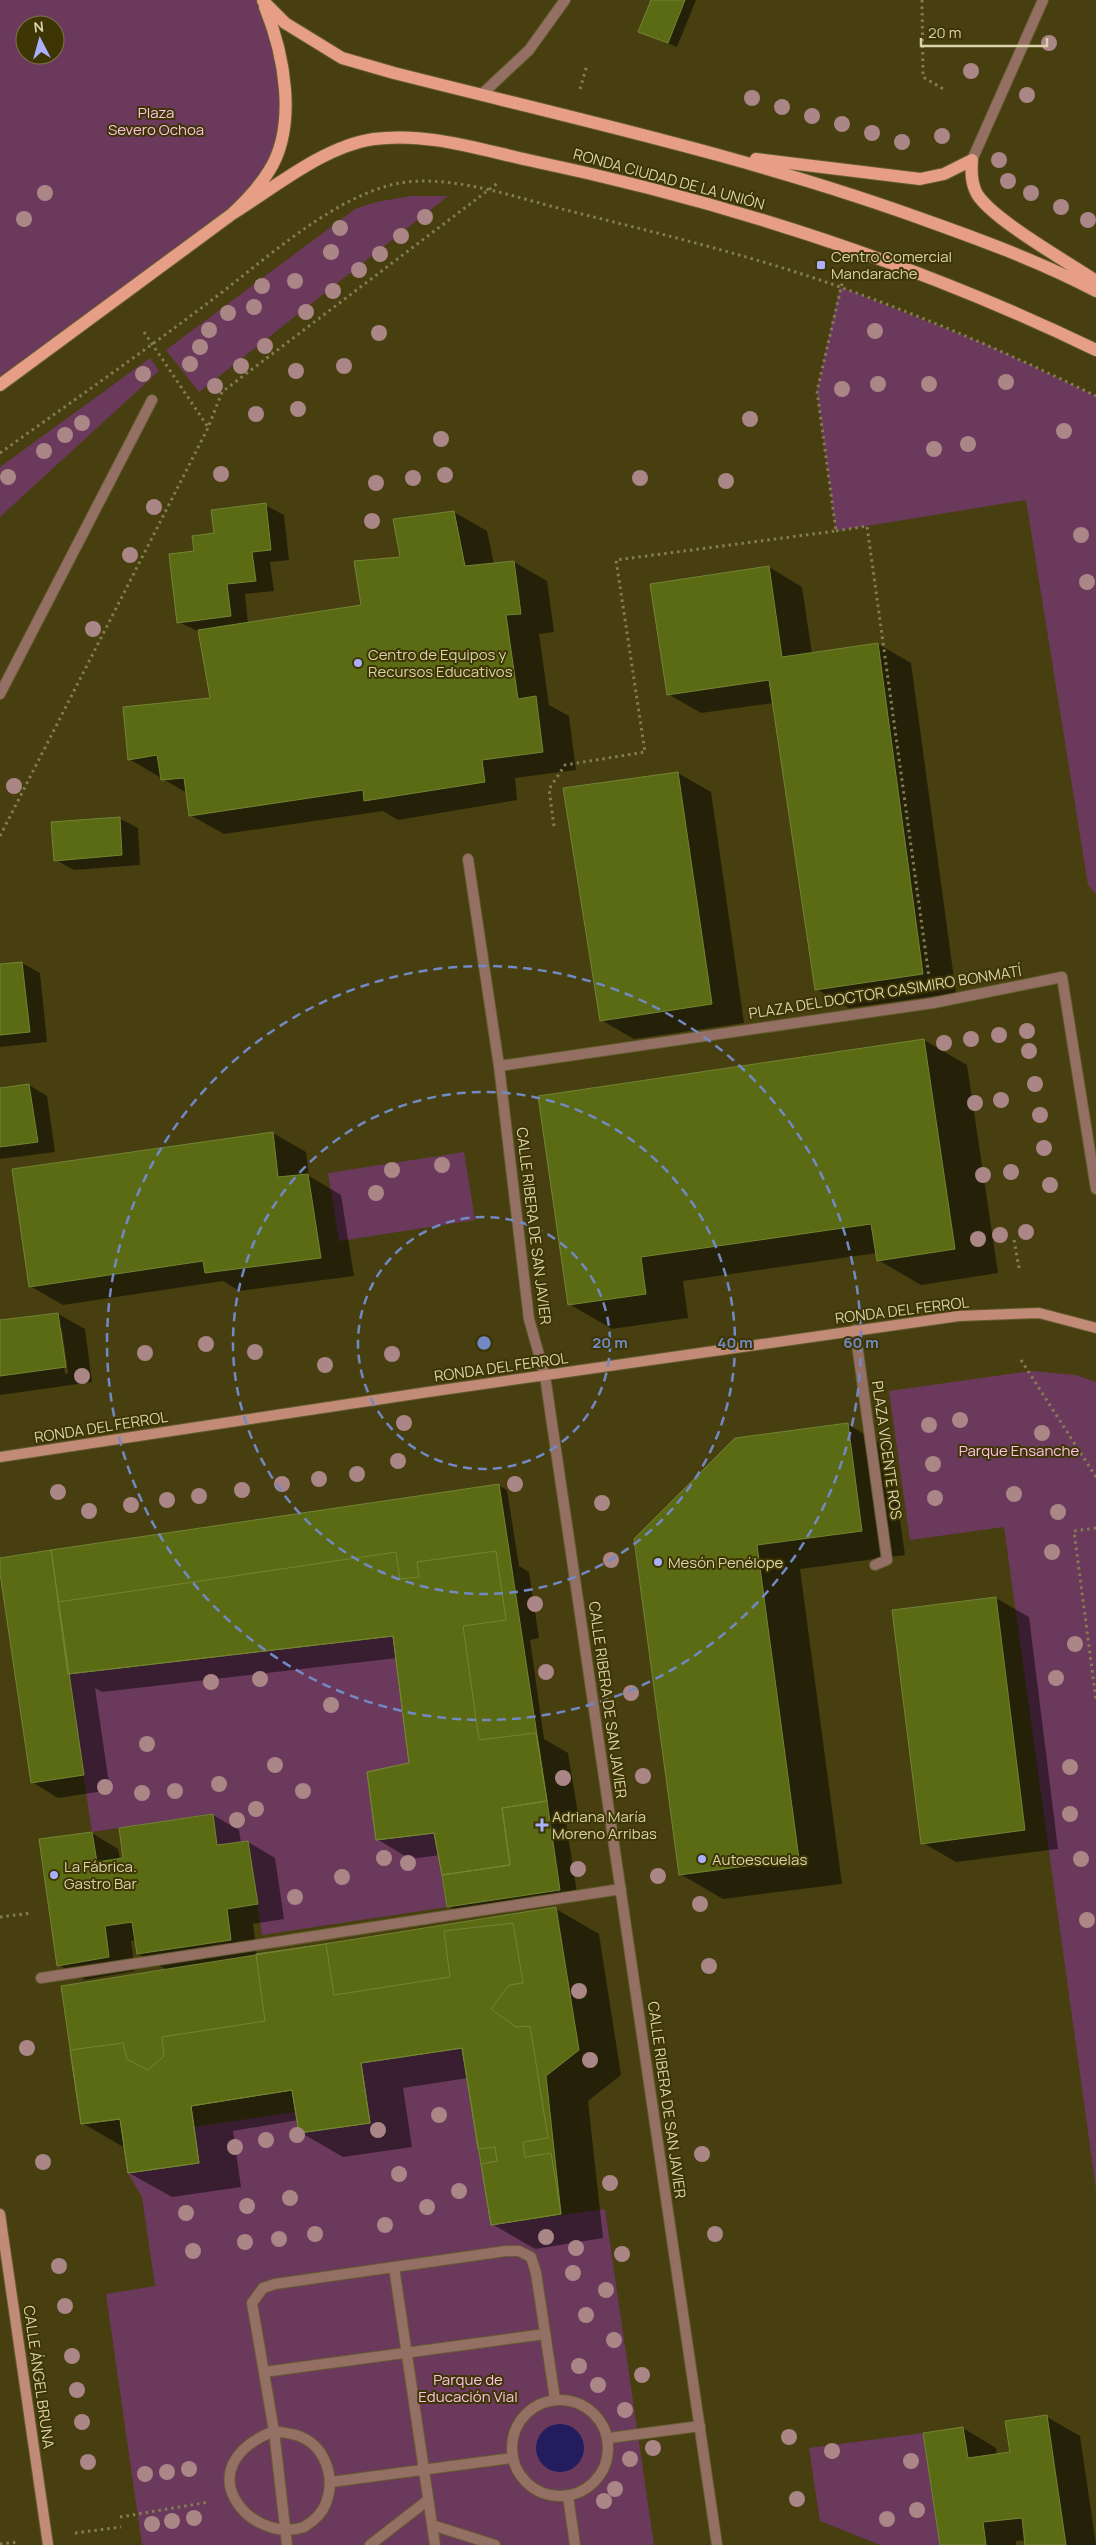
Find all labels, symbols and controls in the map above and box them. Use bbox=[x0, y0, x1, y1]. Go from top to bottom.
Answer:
north arrow bbox=[15, 15, 65, 65]
scale bar bbox=[921, 15, 1047, 47]
text: N bbox=[33, 17, 45, 37]
text: 20 m bbox=[928, 22, 961, 43]
park label: Plaza Severo Ochoa bbox=[108, 102, 204, 140]
street label: RONDA CIUDAD DE LA UNIÓN bbox=[571, 143, 767, 215]
place label: Centro Comercial Mandarache bbox=[831, 246, 952, 284]
marker: Centro Comercial Mandarache bbox=[815, 259, 827, 271]
place label: Centro de Equipos y Recursos Educativos bbox=[368, 644, 513, 682]
marker: Centro de Equipos y Recursos Educativos bbox=[352, 657, 364, 669]
street label: PLAZA DEL DOCTOR CASIMIRO BONMATÍ bbox=[747, 960, 1024, 1024]
street label: CALLE RIBERA DE SAN JAVIER bbox=[511, 1126, 557, 1326]
street label: RONDA DEL FERROL bbox=[834, 1291, 971, 1329]
text: 20 m bbox=[592, 1332, 628, 1353]
text: 40 m bbox=[717, 1332, 753, 1353]
text: 60 m bbox=[843, 1332, 879, 1353]
centre of rings bbox=[475, 1334, 493, 1352]
street label: RONDA DEL FERROL bbox=[433, 1347, 570, 1387]
street label: PLAZA VICENTE ROS bbox=[867, 1379, 907, 1521]
street label: RONDA DEL FERROL bbox=[33, 1406, 170, 1448]
park label: Parque Ensanche bbox=[959, 1440, 1079, 1461]
place label: Mesón Penélope bbox=[668, 1552, 784, 1573]
marker: Mesón Penélope bbox=[652, 1556, 664, 1568]
street label: CALLE RIBERA DE SAN JAVIER bbox=[584, 1600, 632, 1800]
place label: Adriana María Moreno Arribas bbox=[552, 1806, 657, 1844]
marker: Adriana María Moreno Arribas bbox=[536, 1819, 548, 1831]
place label: Autoescuelas bbox=[712, 1849, 807, 1870]
marker: Autoescuelas bbox=[696, 1853, 708, 1865]
place label: La Fábrica. Gastro Bar bbox=[64, 1856, 137, 1894]
marker: La Fábrica. Gastro Bar bbox=[48, 1869, 60, 1881]
street label: CALLE RIBERA DE SAN JAVIER bbox=[643, 2000, 691, 2200]
street label: CALLE ÁNGEL BRUNA bbox=[19, 2304, 60, 2451]
park label: Parque de Educación Vial bbox=[418, 2369, 518, 2407]

